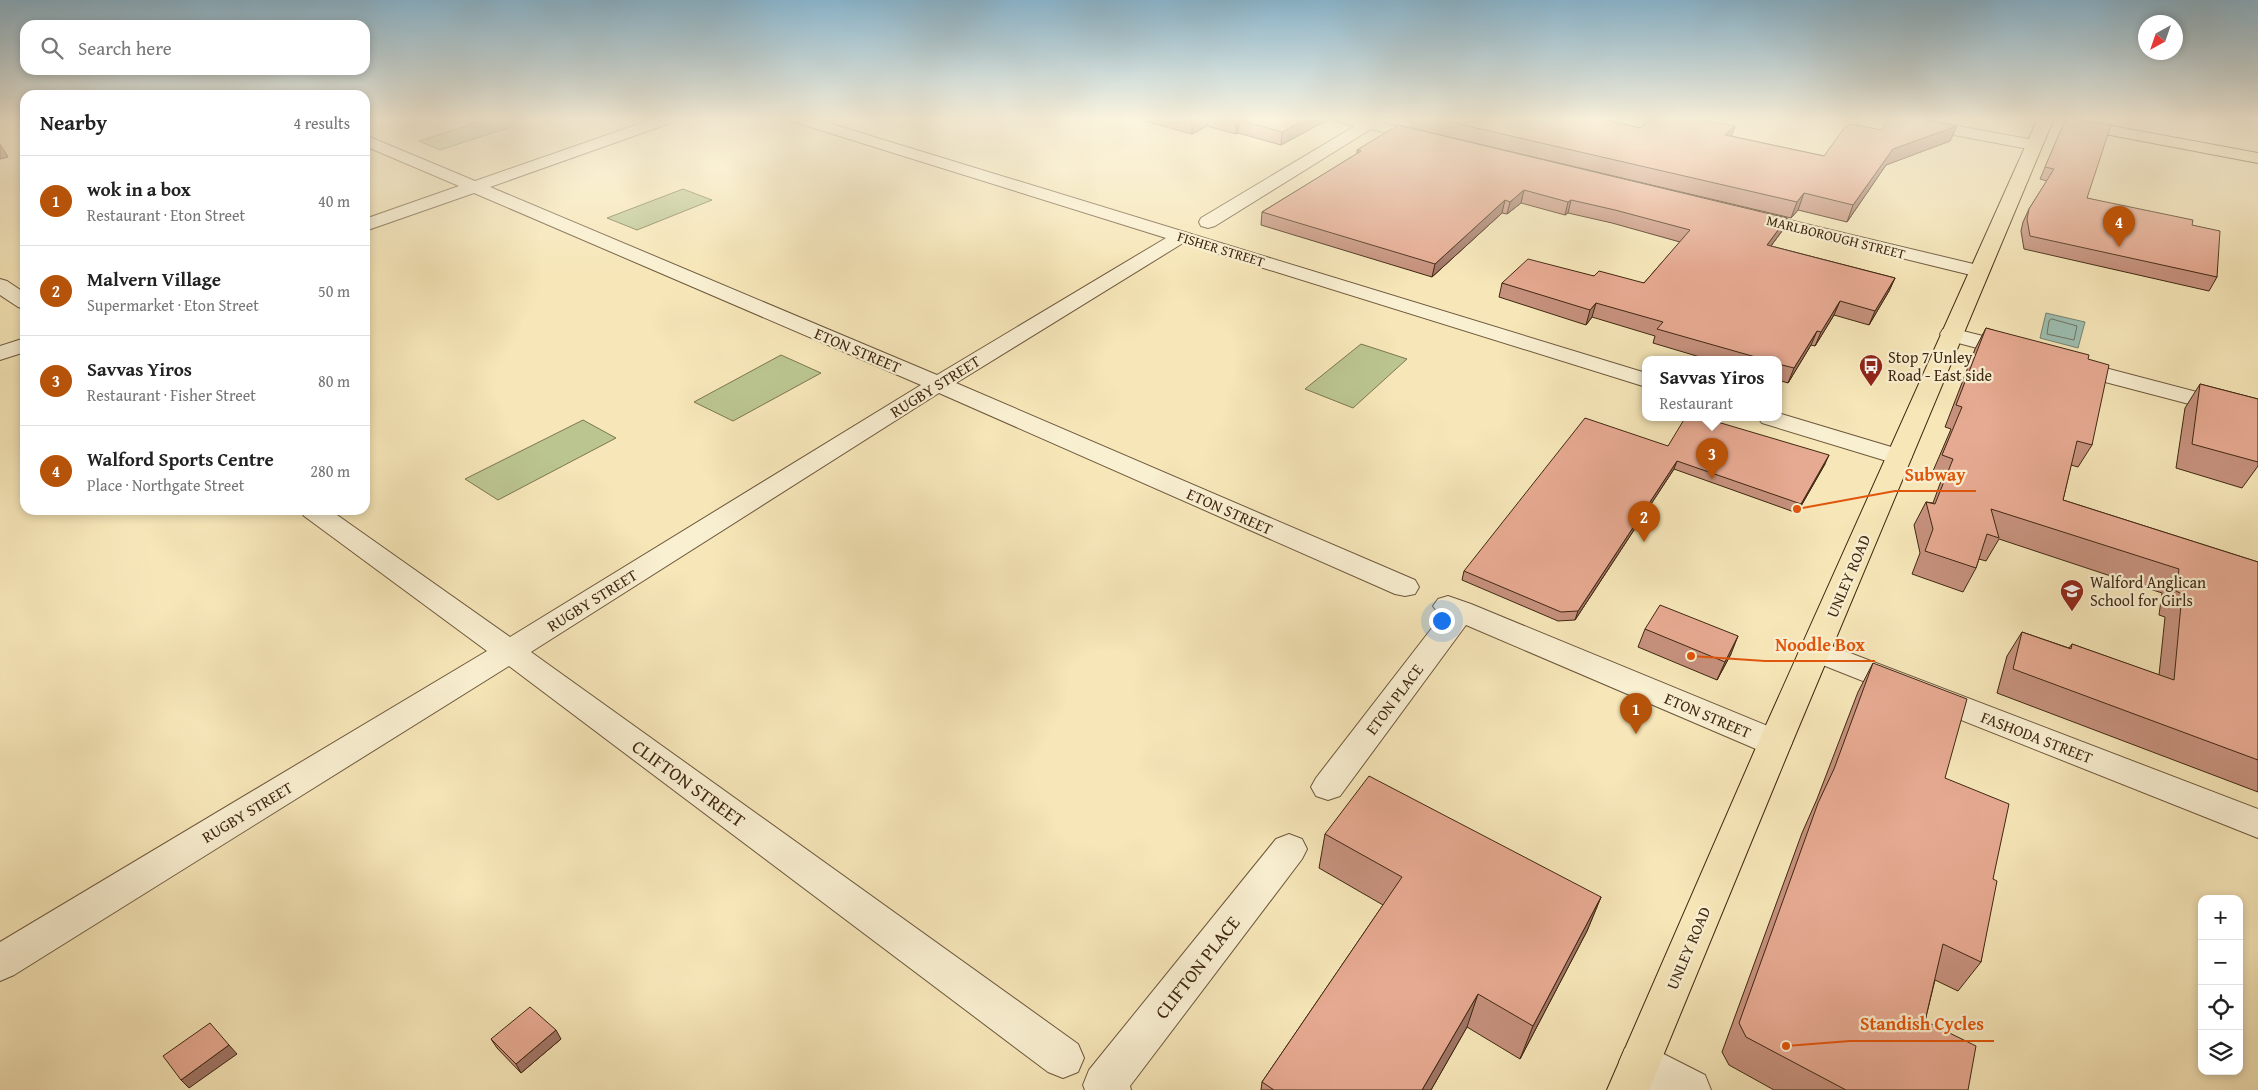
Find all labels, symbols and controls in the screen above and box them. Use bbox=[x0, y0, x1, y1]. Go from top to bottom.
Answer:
north arrow bbox=[2138, 15, 2183, 60]
search box bbox=[20, 20, 370, 75]
icon: search bbox=[38, 34, 66, 62]
text: Search here bbox=[78, 34, 172, 62]
text: Nearby bbox=[40, 107, 107, 138]
text: 4 results bbox=[293, 111, 350, 135]
text: wok in a box bbox=[87, 175, 191, 203]
text: 1 bbox=[52, 189, 60, 213]
text: 40 m bbox=[318, 189, 350, 213]
text: Restaurant · Eton Street bbox=[87, 203, 245, 227]
pin: 4 bbox=[2103, 206, 2135, 247]
street label: MARLBOROUGH STREET bbox=[1764, 210, 1908, 264]
street label: FISHER STREET bbox=[1175, 226, 1267, 272]
text: Malvern Village bbox=[87, 265, 221, 293]
text: 2 bbox=[52, 279, 60, 303]
text: 50 m bbox=[318, 279, 350, 303]
text: Supermarket · Eton Street bbox=[87, 293, 259, 317]
street label: ETON STREET bbox=[811, 321, 905, 379]
place label: Stop 7 Unley Road - East side bbox=[1888, 345, 1992, 387]
street label: RUGBY STREET bbox=[885, 349, 985, 423]
bus stop icon: Stop 7 Unley Road - East side bbox=[1858, 353, 1884, 387]
text: Savvas Yiros bbox=[87, 355, 192, 383]
popup bbox=[1642, 356, 1782, 421]
text: Savvas Yiros bbox=[1660, 363, 1764, 391]
text: 3 bbox=[52, 369, 60, 393]
text: 80 m bbox=[318, 369, 350, 393]
text: Restaurant · Fisher Street bbox=[87, 383, 256, 407]
text: Restaurant bbox=[1660, 391, 1733, 415]
pin: 3 bbox=[1696, 438, 1728, 479]
text: Walford Sports Centre bbox=[87, 445, 274, 473]
callout: Subway bbox=[1895, 458, 1976, 491]
text: 4 bbox=[52, 459, 60, 483]
text: 280 m bbox=[310, 459, 350, 483]
text: Subway bbox=[1905, 461, 1966, 488]
text: Place · Northgate Street bbox=[87, 473, 245, 497]
street label: ETON STREET bbox=[1183, 481, 1277, 541]
pin: 2 bbox=[1628, 501, 1660, 542]
street label: UNLEY ROAD bbox=[1820, 531, 1876, 621]
street label: RUGBY STREET bbox=[542, 563, 642, 637]
place label: Walford Anglican School for Girls bbox=[2090, 570, 2206, 612]
school or university icon: Walford Anglican School for Girls bbox=[2059, 578, 2085, 612]
your location bbox=[1429, 608, 1455, 634]
callout: Noodle Box bbox=[1765, 628, 1875, 661]
text: Noodle Box bbox=[1775, 631, 1865, 658]
street label: ETON PLACE bbox=[1359, 658, 1429, 740]
street label: ETON STREET bbox=[1661, 686, 1755, 744]
pin: 1 bbox=[1620, 693, 1652, 734]
street label: FASHODA STREET bbox=[1978, 705, 2096, 769]
street label: CLIFTON STREET bbox=[626, 732, 752, 834]
street label: RUGBY STREET bbox=[197, 775, 297, 849]
map controls bbox=[2198, 895, 2243, 1075]
button: + bbox=[2198, 895, 2243, 940]
street label: UNLEY ROAD bbox=[1660, 903, 1716, 993]
street label: CLIFTON PLACE bbox=[1148, 909, 1246, 1025]
button: − bbox=[2198, 940, 2243, 985]
button: locate bbox=[2198, 985, 2243, 1030]
callout: Standish Cycles bbox=[1850, 1008, 1994, 1041]
text: Standish Cycles bbox=[1860, 1010, 1984, 1037]
button: layers bbox=[2198, 1030, 2243, 1075]

